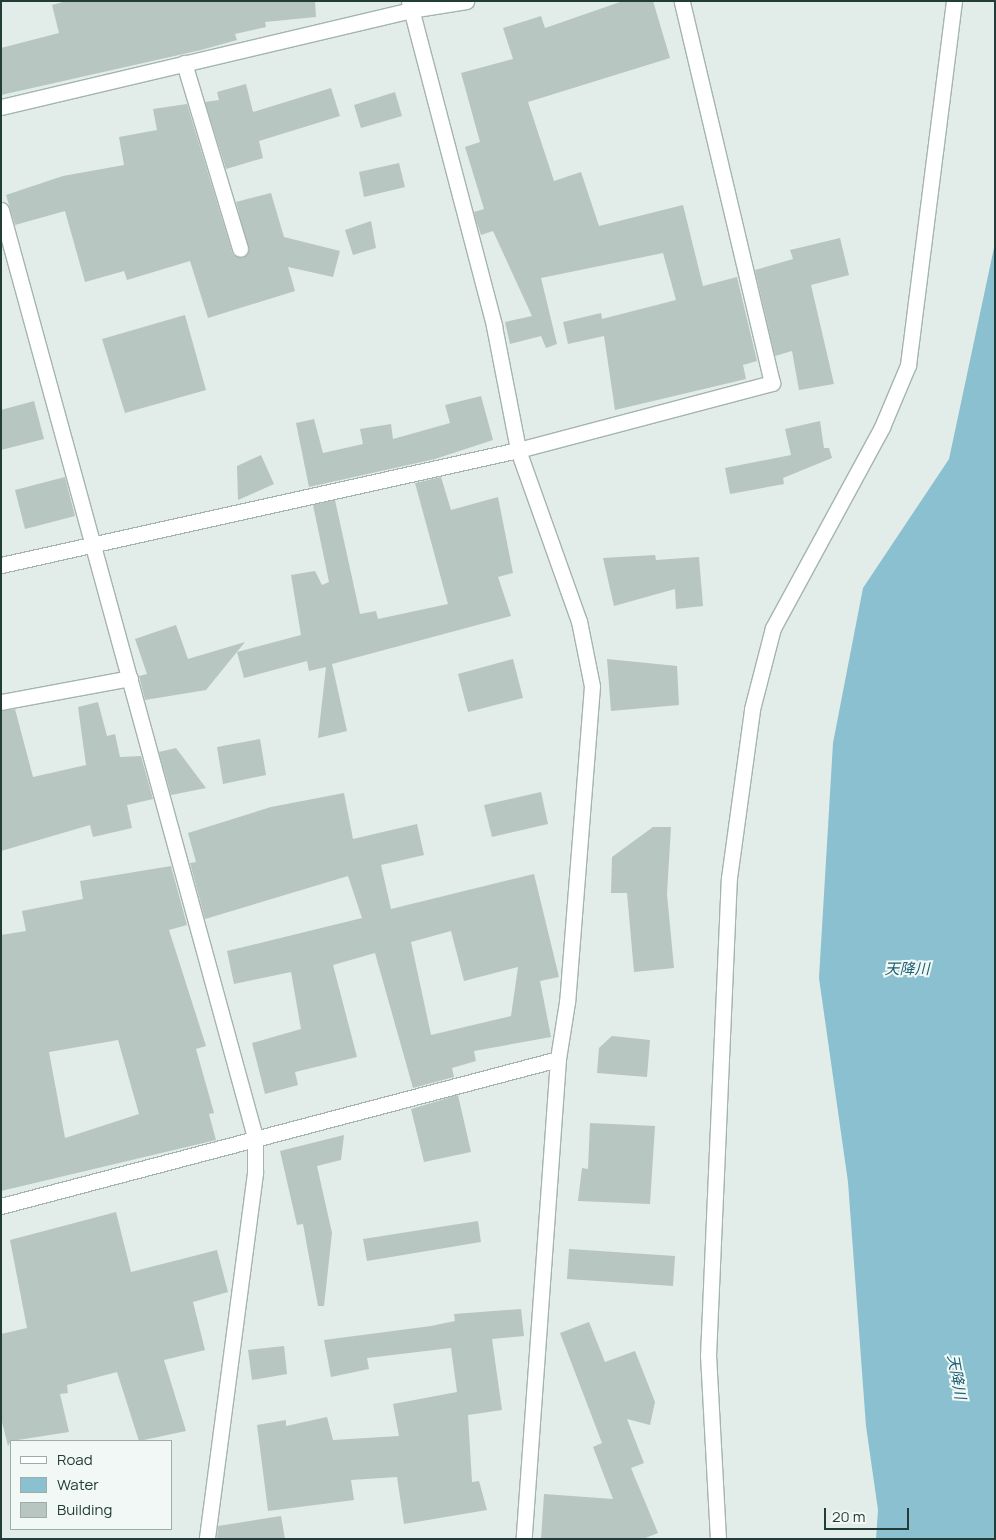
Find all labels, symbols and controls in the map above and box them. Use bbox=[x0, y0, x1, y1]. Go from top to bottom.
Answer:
water label: 天降川 bbox=[885, 960, 929, 978]
water label: 天降川 bbox=[944, 1353, 970, 1401]
legend bbox=[10, 1440, 172, 1530]
text: Road bbox=[57, 1449, 93, 1470]
text: Water bbox=[57, 1474, 99, 1495]
scale bar bbox=[826, 1498, 911, 1530]
text: Building bbox=[57, 1499, 112, 1520]
text: 20 m bbox=[832, 1506, 865, 1527]

